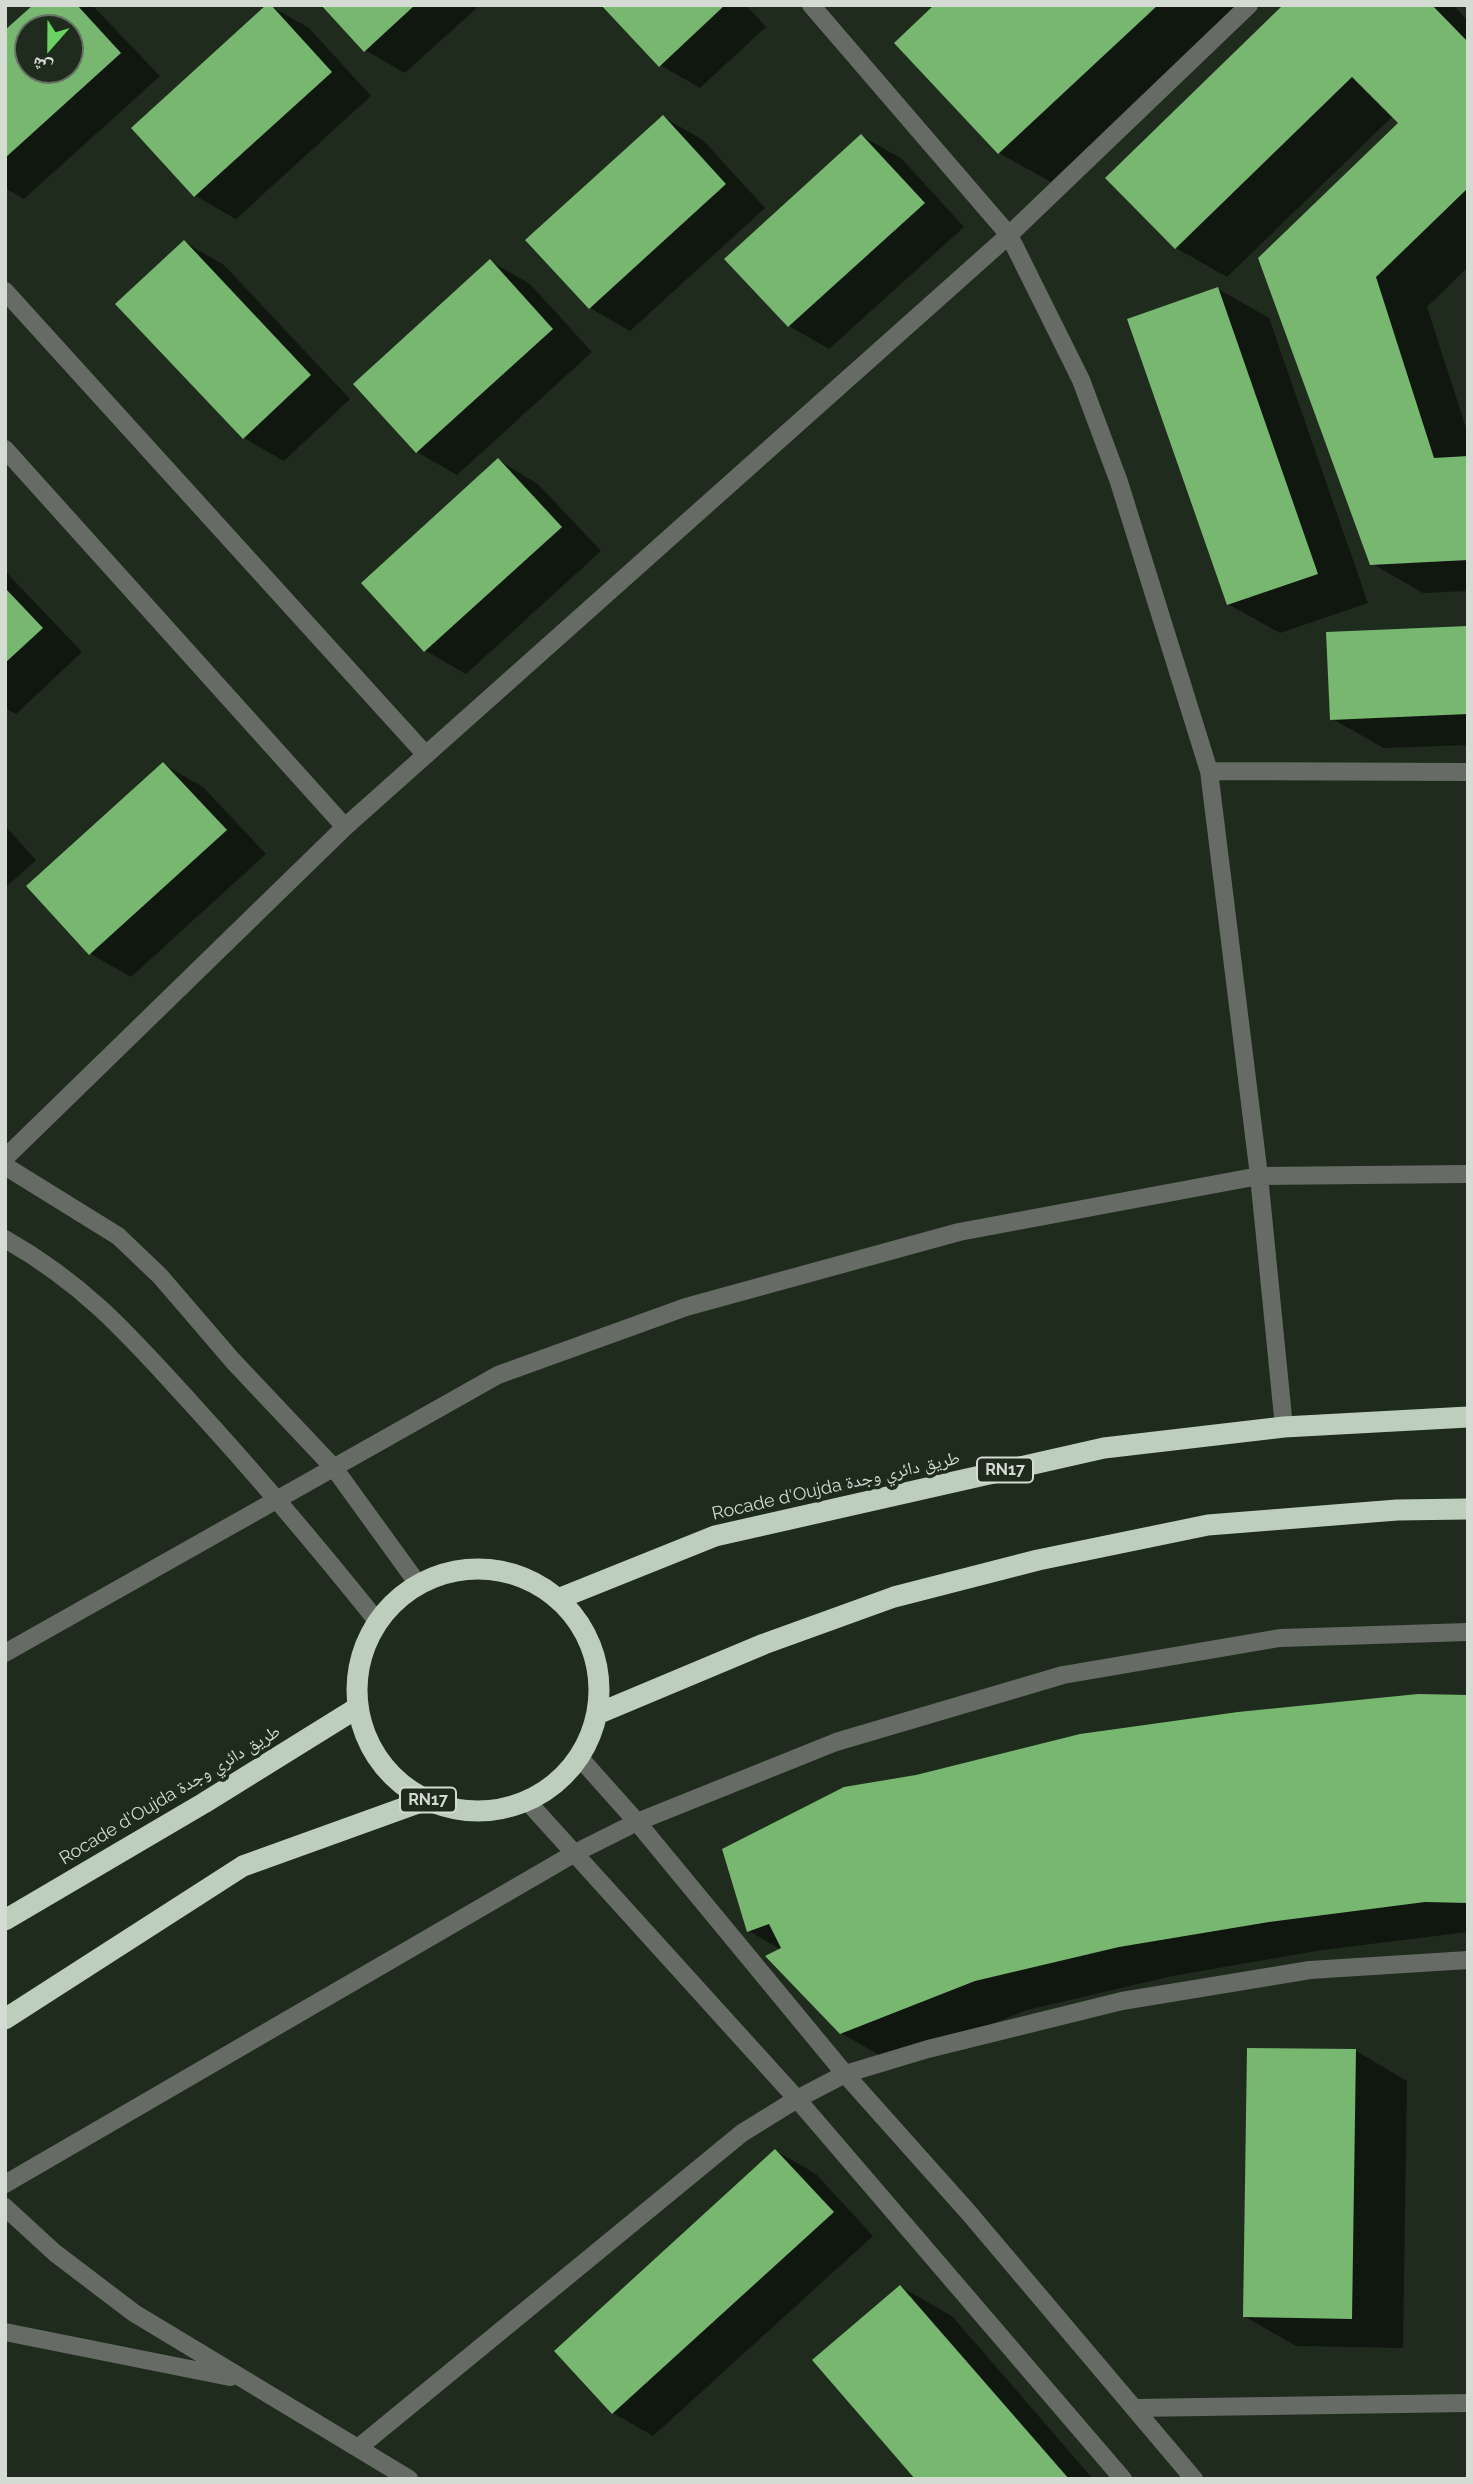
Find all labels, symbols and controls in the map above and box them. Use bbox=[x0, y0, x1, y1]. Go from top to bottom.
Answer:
north arrow bbox=[14, 14, 84, 84]
text: ش bbox=[29, 53, 56, 81]
street label: Rocade d'Oujda طريق دائري وجدة bbox=[710, 1447, 962, 1525]
road number: RN17 bbox=[977, 1458, 1033, 1482]
street label: Rocade d'Oujda طريق دائري وجدة bbox=[56, 1720, 284, 1870]
road number: RN17 bbox=[400, 1788, 456, 1812]

